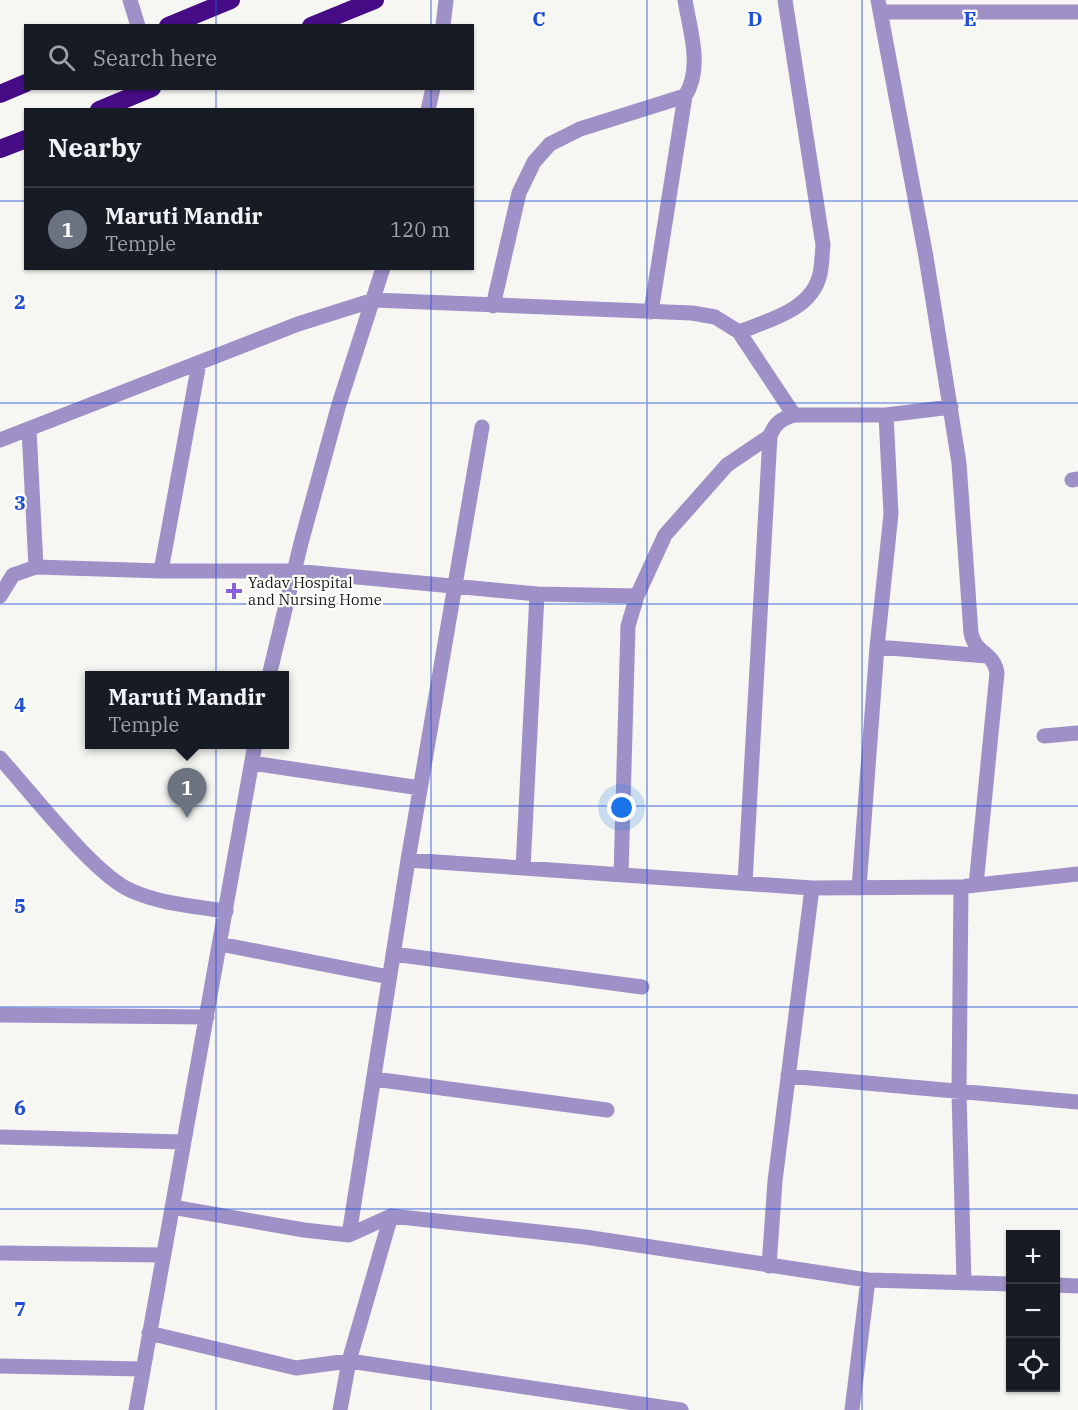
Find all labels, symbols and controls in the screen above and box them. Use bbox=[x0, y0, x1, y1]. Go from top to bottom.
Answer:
text: C bbox=[532, 5, 546, 32]
text: D bbox=[747, 5, 763, 32]
text: E bbox=[963, 5, 977, 32]
search box bbox=[24, 24, 474, 90]
icon: search bbox=[45, 41, 78, 74]
text: Search here bbox=[93, 43, 217, 72]
text: Nearby bbox=[48, 130, 142, 164]
text: Maruti Mandir bbox=[105, 201, 262, 230]
text: 1 bbox=[62, 216, 74, 243]
text: 120 m bbox=[390, 216, 450, 243]
text: Temple bbox=[105, 230, 176, 257]
text: 2 bbox=[14, 288, 26, 315]
text: 3 bbox=[14, 489, 26, 516]
place label: Yadav Hospital and Nursing Home bbox=[248, 573, 382, 609]
marker: Yadav Hospital and Nursing Home bbox=[225, 582, 243, 600]
popup bbox=[85, 671, 289, 749]
text: Maruti Mandir bbox=[108, 682, 266, 711]
text: 4 bbox=[14, 691, 26, 718]
text: Temple bbox=[108, 711, 179, 738]
pin: 1 bbox=[168, 768, 207, 818]
your location bbox=[607, 793, 636, 822]
text: 5 bbox=[14, 892, 26, 919]
text: 6 bbox=[14, 1094, 26, 1121]
map controls bbox=[1006, 1230, 1060, 1392]
button: + bbox=[1006, 1230, 1060, 1284]
button: − bbox=[1006, 1284, 1060, 1338]
text: 7 bbox=[14, 1295, 26, 1322]
button: locate bbox=[1006, 1338, 1060, 1392]

